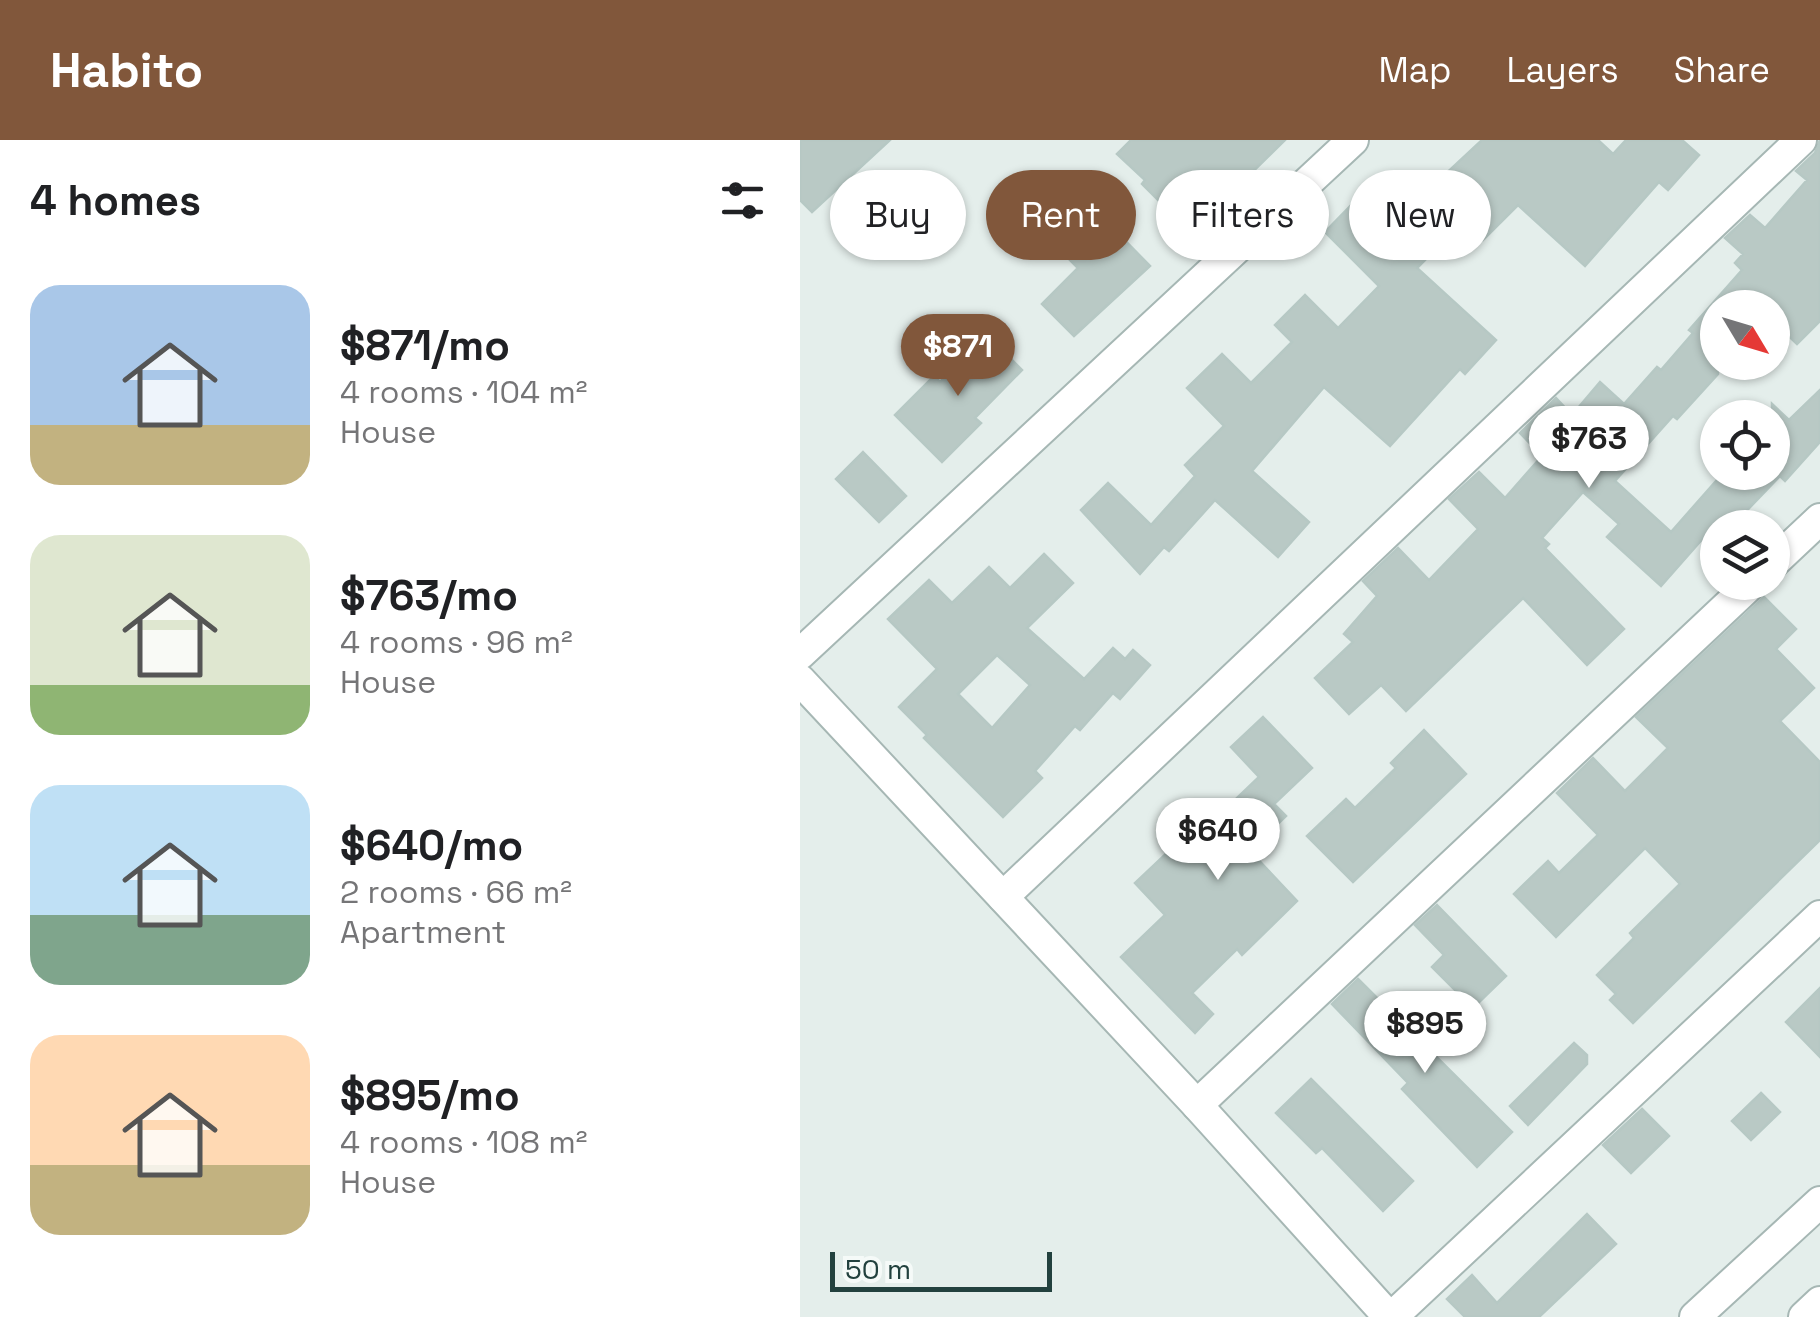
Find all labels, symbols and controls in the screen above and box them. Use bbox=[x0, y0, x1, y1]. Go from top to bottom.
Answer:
text: Habito bbox=[50, 40, 203, 101]
text: Map bbox=[1378, 48, 1451, 92]
text: Layers bbox=[1506, 48, 1619, 92]
text: Share bbox=[1674, 48, 1770, 92]
chip: Buy bbox=[830, 170, 966, 260]
chip: Rent bbox=[986, 170, 1136, 260]
chip: Filters bbox=[1156, 170, 1329, 260]
chip: New bbox=[1349, 170, 1491, 260]
icon: filters bbox=[715, 173, 770, 228]
text: 4 homes bbox=[30, 174, 201, 227]
north arrow bbox=[1700, 290, 1790, 380]
map controls bbox=[1700, 290, 1790, 600]
pin: $871 bbox=[899, 314, 1017, 399]
text: $871/mo bbox=[340, 319, 510, 372]
icon: home bbox=[110, 325, 230, 445]
text: $871 bbox=[923, 326, 993, 366]
text: 4 rooms · 104 m² bbox=[340, 372, 587, 412]
button: locate bbox=[1700, 400, 1790, 490]
pin: $763 bbox=[1530, 406, 1648, 491]
text: House bbox=[340, 412, 436, 452]
text: $763 bbox=[1551, 418, 1627, 458]
button: layers bbox=[1700, 510, 1790, 600]
text: $763/mo bbox=[340, 569, 518, 622]
icon: home bbox=[110, 575, 230, 695]
text: 4 rooms · 96 m² bbox=[340, 622, 573, 662]
text: House bbox=[340, 662, 436, 702]
pin: $640 bbox=[1159, 798, 1277, 883]
text: $640 bbox=[1178, 810, 1258, 850]
text: $640/mo bbox=[340, 819, 523, 872]
icon: home bbox=[110, 825, 230, 945]
text: 2 rooms · 66 m² bbox=[340, 872, 572, 912]
text: Apartment bbox=[340, 912, 506, 952]
pin: $895 bbox=[1366, 991, 1484, 1076]
text: $895 bbox=[1386, 1003, 1464, 1043]
text: $895/mo bbox=[340, 1069, 520, 1122]
icon: home bbox=[110, 1075, 230, 1195]
text: 4 rooms · 108 m² bbox=[340, 1122, 587, 1162]
text: House bbox=[340, 1162, 436, 1202]
scale bar bbox=[830, 1247, 1052, 1292]
text: 50 m bbox=[845, 1251, 911, 1287]

